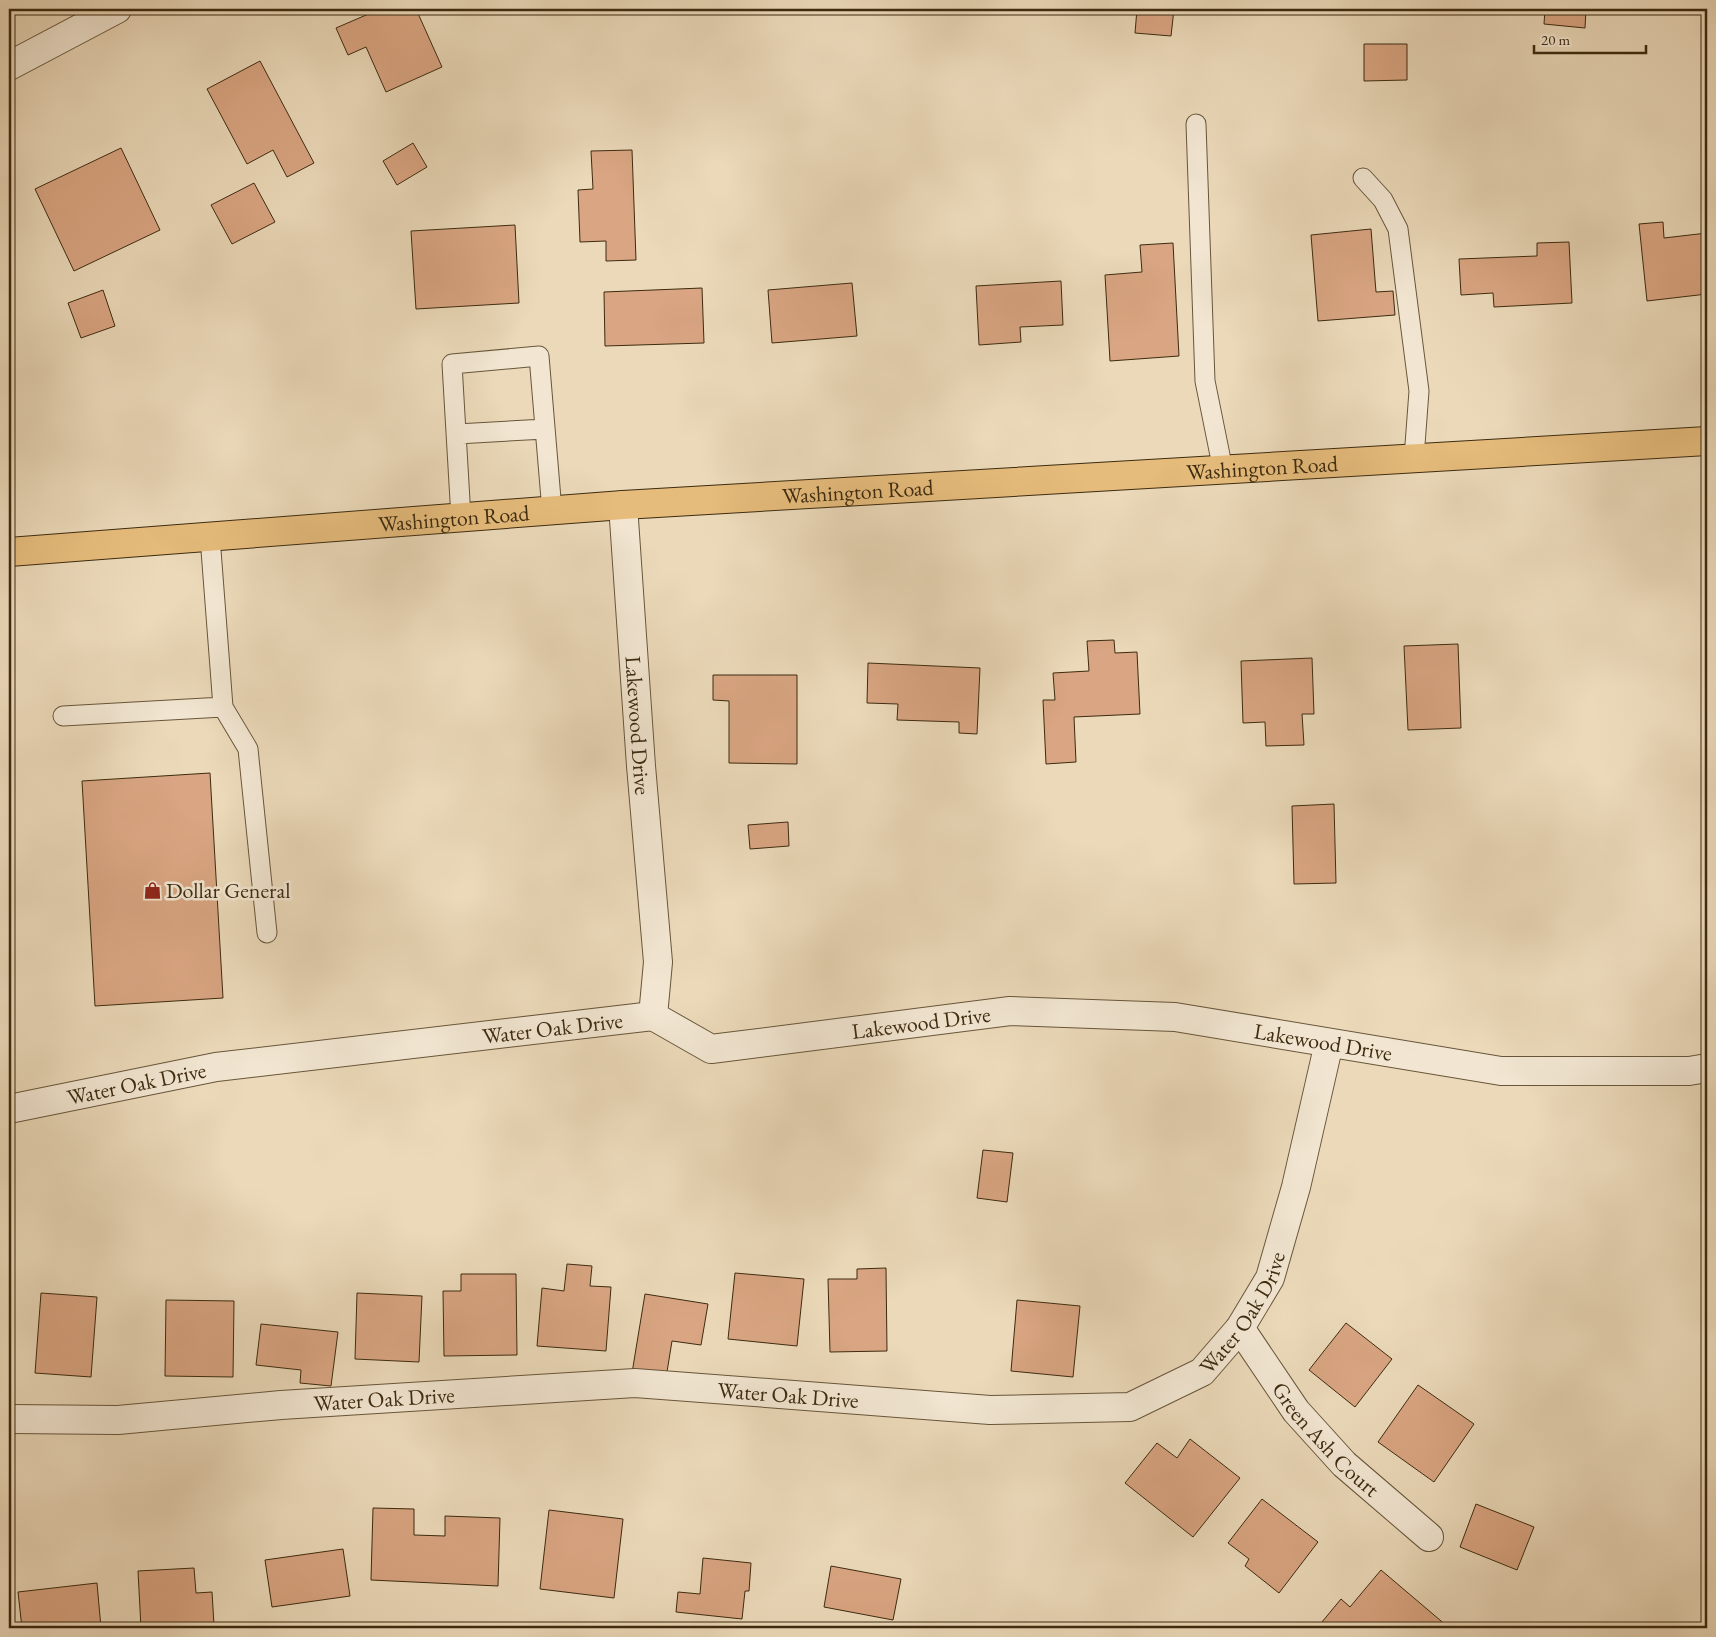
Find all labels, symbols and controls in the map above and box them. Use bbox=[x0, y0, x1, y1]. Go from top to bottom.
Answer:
scale bar bbox=[1534, 22, 1646, 54]
text: 20 m bbox=[1541, 30, 1570, 49]
street label: Washington Road bbox=[1186, 448, 1340, 486]
street label: Washington Road bbox=[781, 472, 935, 510]
street label: Washington Road bbox=[377, 498, 531, 538]
street label: Lakewood Drive bbox=[619, 655, 658, 797]
place label: Dollar General bbox=[166, 876, 290, 905]
shop icon: Dollar General bbox=[142, 880, 162, 900]
street label: Lakewood Drive bbox=[850, 999, 992, 1045]
street label: Water Oak Drive bbox=[481, 1005, 625, 1050]
street label: Lakewood Drive bbox=[1252, 1016, 1395, 1067]
street label: Water Oak Drive bbox=[64, 1055, 209, 1111]
street label: Water Oak Drive bbox=[1192, 1248, 1291, 1380]
street label: Water Oak Drive bbox=[717, 1375, 860, 1414]
street label: Green Ash Court bbox=[1266, 1376, 1386, 1503]
street label: Water Oak Drive bbox=[313, 1380, 456, 1417]

